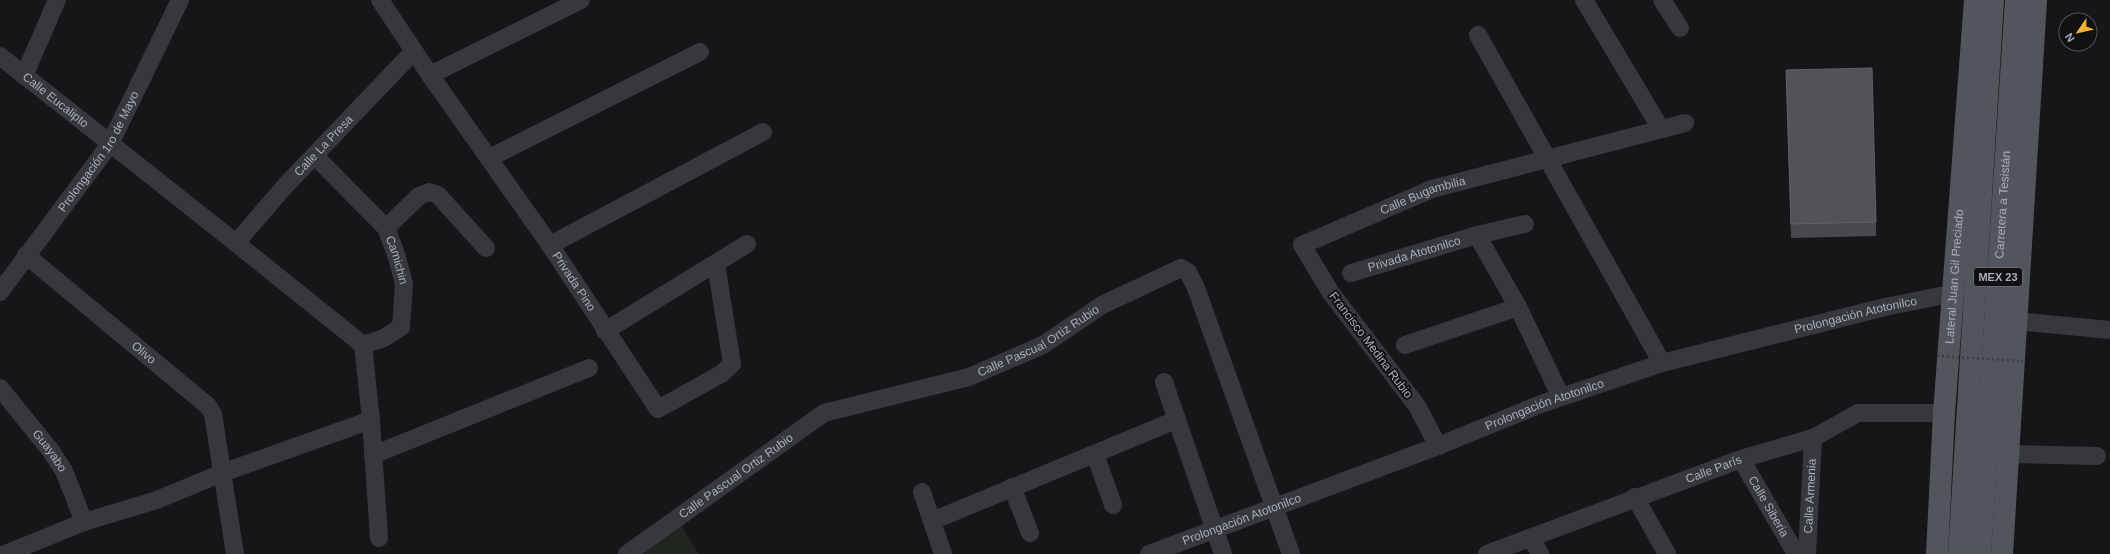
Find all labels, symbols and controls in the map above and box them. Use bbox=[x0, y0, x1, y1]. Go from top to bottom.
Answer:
north arrow bbox=[2058, 12, 2098, 52]
text: N bbox=[2062, 31, 2077, 44]
street label: Calle Eucalipto bbox=[20, 70, 92, 131]
street label: Prolongación 1ro de Mayo bbox=[55, 89, 142, 214]
street label: Calle La Presa bbox=[291, 112, 356, 179]
street label: Carretera a Tesistán bbox=[1992, 150, 2013, 259]
street label: Calle Bugambilia bbox=[1378, 173, 1467, 218]
street label: Lateral Juan Gil Preciado bbox=[1942, 208, 1966, 344]
street label: Privada Atotonilco bbox=[1366, 233, 1463, 275]
street label: Camichin bbox=[383, 234, 411, 286]
street label: Privada Pino bbox=[549, 249, 599, 314]
road number: MEX 23 bbox=[1974, 268, 2022, 286]
street label: Francisco Medina Rubio bbox=[1326, 289, 1416, 401]
street label: Prolongación Atotonilco bbox=[1793, 294, 1918, 337]
street label: Calle Pascual Ortiz Rubio bbox=[975, 302, 1102, 380]
street label: Olivo bbox=[129, 339, 159, 367]
street label: Prolongación Atotonilco bbox=[1483, 376, 1606, 433]
street label: Guayabo bbox=[30, 427, 70, 475]
street label: Calle Pascual Ortiz Rubio bbox=[676, 430, 796, 522]
street label: Calle París bbox=[1684, 452, 1744, 486]
street label: Calle Armenia bbox=[1801, 458, 1819, 534]
street label: Calle Siberia bbox=[1745, 474, 1792, 540]
street label: Prolongación Atotonilco bbox=[1180, 491, 1303, 548]

